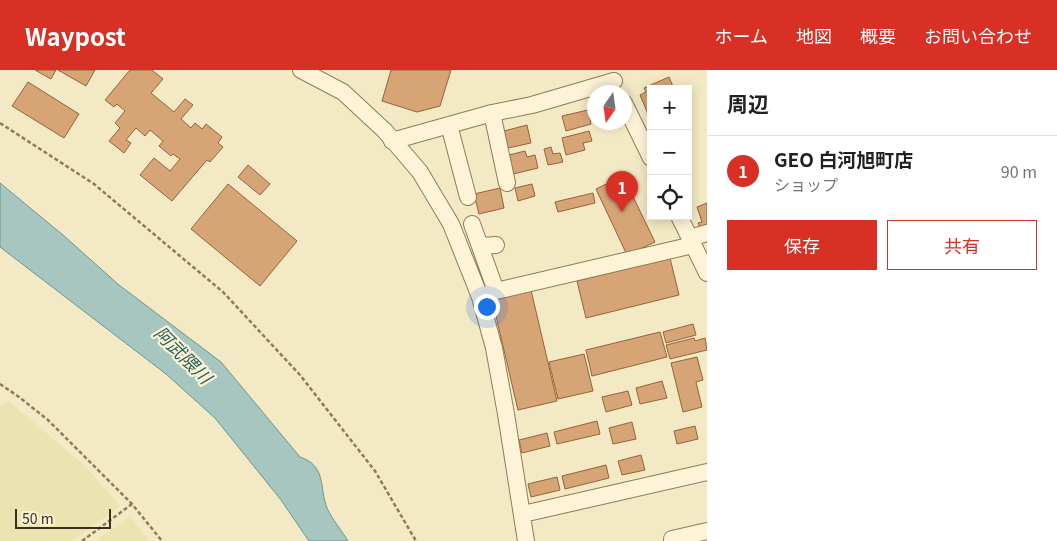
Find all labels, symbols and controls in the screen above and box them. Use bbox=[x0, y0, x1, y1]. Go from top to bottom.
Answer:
text: Waypost bbox=[25, 18, 126, 53]
text: ホーム bbox=[715, 22, 768, 48]
text: 地図 bbox=[796, 22, 832, 48]
text: 概要 bbox=[860, 22, 896, 48]
text: お問い合わせ bbox=[924, 22, 1032, 48]
north arrow bbox=[587, 85, 632, 130]
map controls bbox=[647, 85, 692, 220]
button: + bbox=[647, 85, 692, 130]
text: 周辺 bbox=[727, 88, 769, 118]
button: − bbox=[647, 130, 692, 175]
text: GEO 白河旭町店 bbox=[774, 145, 913, 172]
text: 1 bbox=[738, 159, 748, 183]
text: 90 m bbox=[1001, 159, 1037, 183]
pin: 1 bbox=[606, 171, 638, 212]
text: ショップ bbox=[774, 172, 838, 196]
button: locate bbox=[647, 175, 692, 220]
button: 保存 bbox=[727, 220, 877, 270]
button: 共有 bbox=[887, 220, 1037, 270]
your location bbox=[474, 294, 500, 320]
water label: 阿武隈川 bbox=[149, 319, 220, 390]
scale bar bbox=[15, 506, 111, 529]
text: 50 m bbox=[22, 508, 54, 528]

